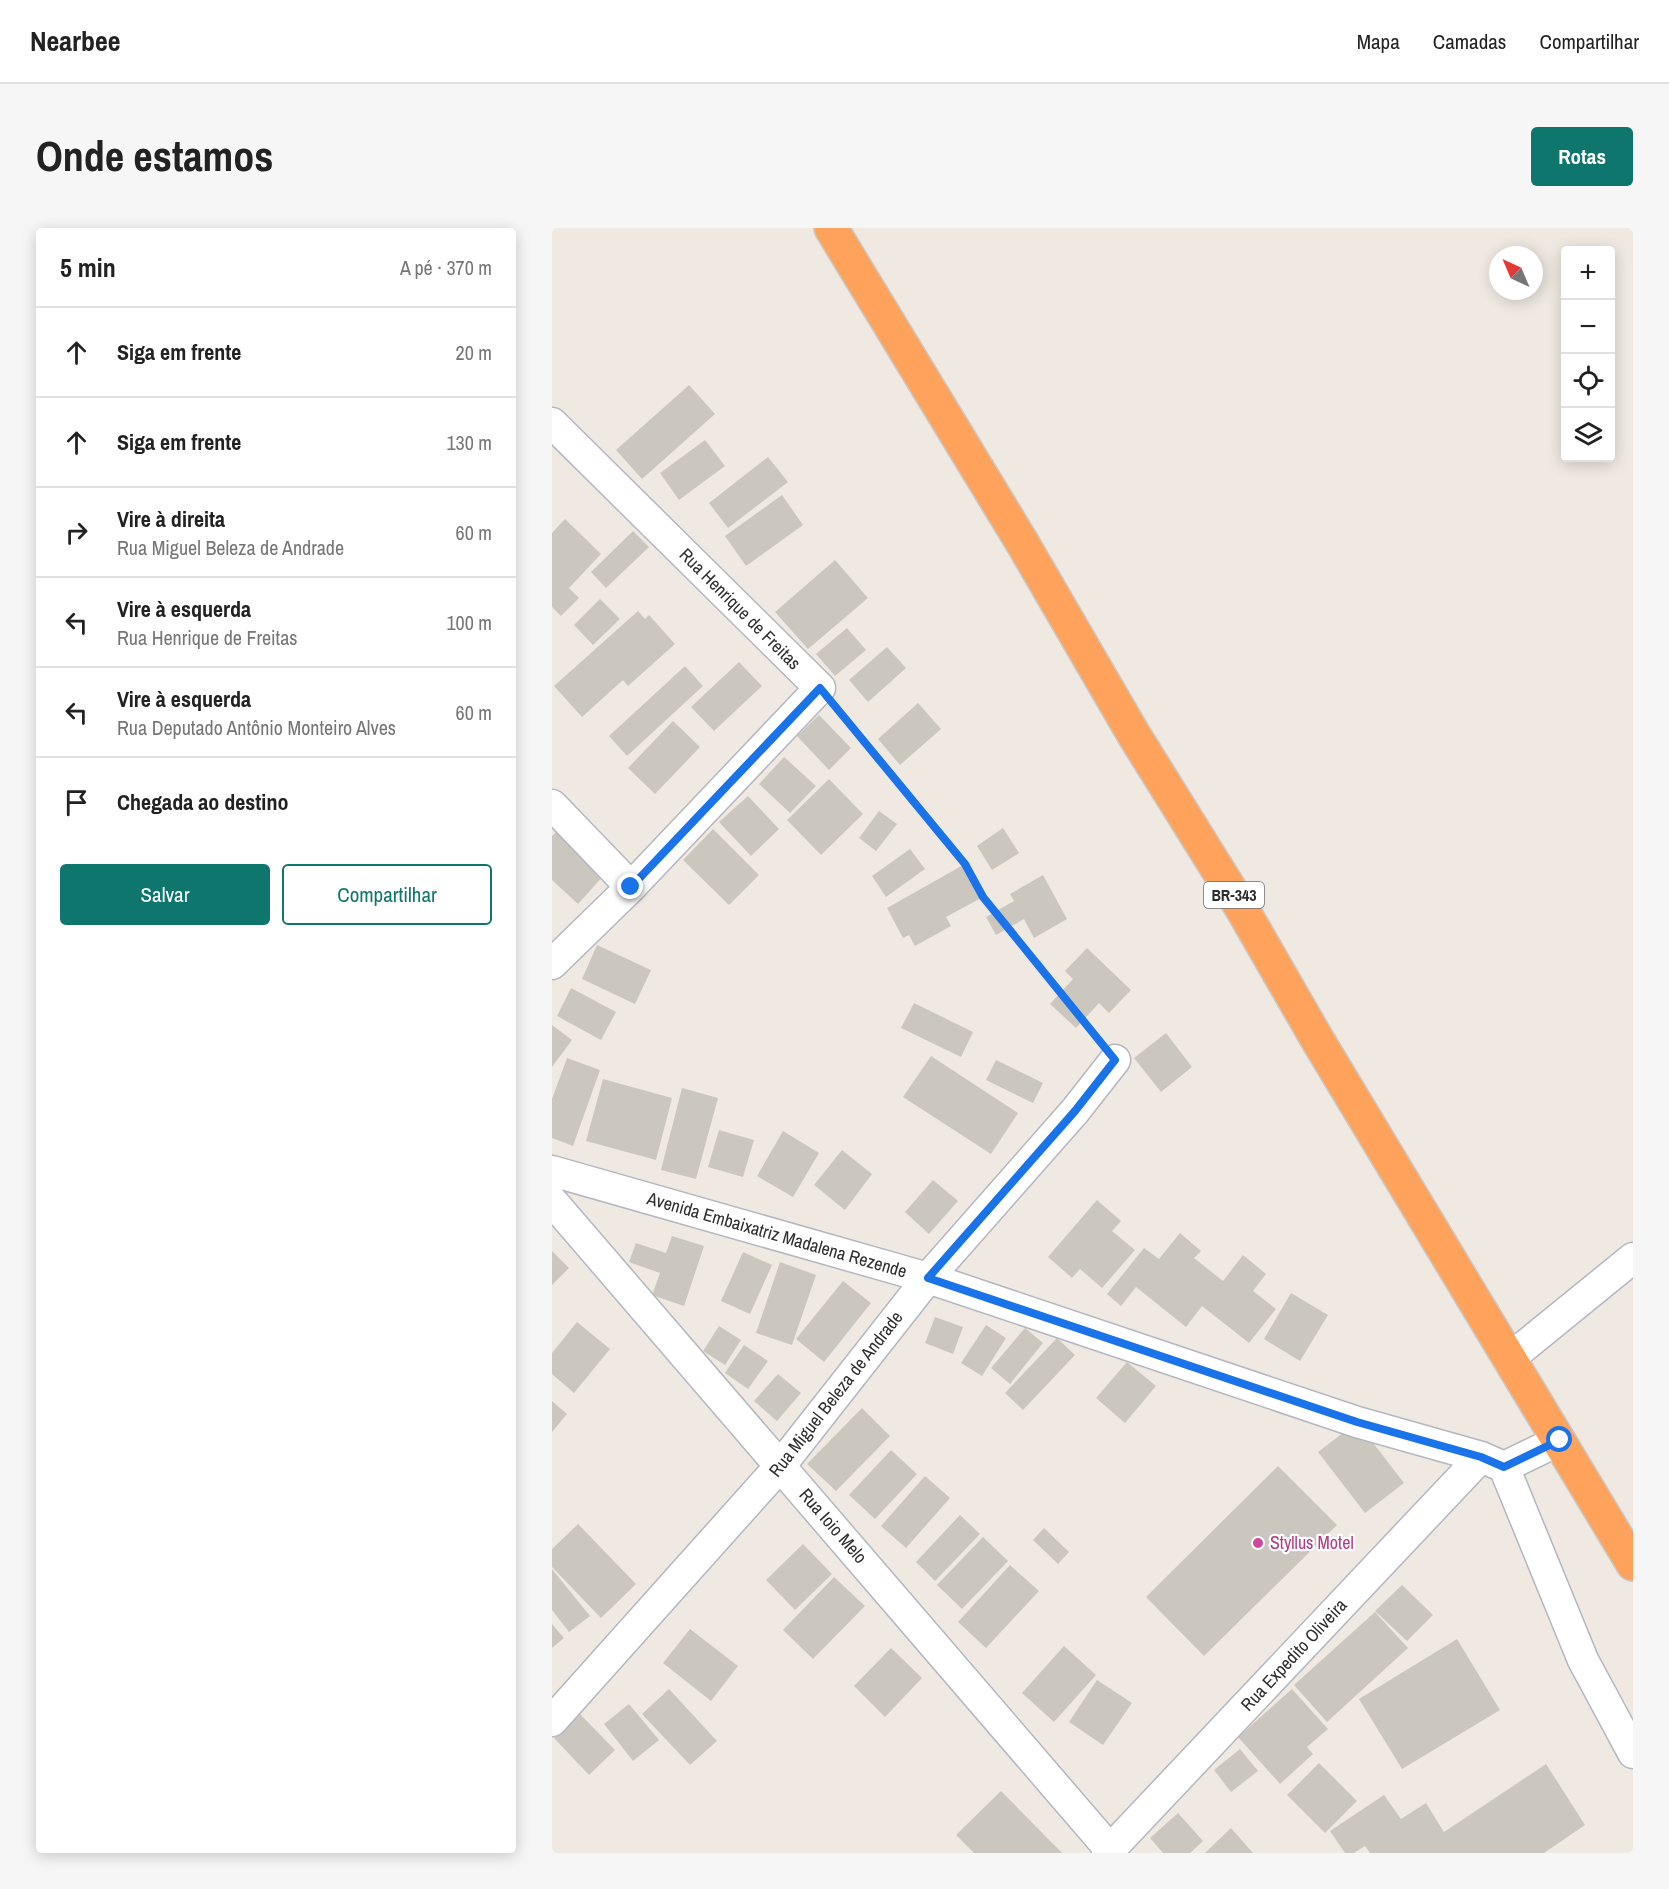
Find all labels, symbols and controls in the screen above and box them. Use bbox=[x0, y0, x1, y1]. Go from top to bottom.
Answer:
text: Nearbee bbox=[30, 22, 121, 60]
text: Mapa bbox=[1357, 27, 1400, 56]
text: Camadas bbox=[1433, 27, 1506, 56]
text: Compartilhar bbox=[1539, 27, 1639, 56]
button: Rotas bbox=[1531, 127, 1633, 186]
text: Onde estamos bbox=[36, 128, 273, 184]
north arrow bbox=[1489, 246, 1543, 300]
map controls bbox=[1561, 246, 1615, 462]
button: + bbox=[1561, 246, 1615, 300]
text: 5 min bbox=[60, 250, 116, 285]
text: A pé · 370 m bbox=[400, 254, 492, 281]
button: − bbox=[1561, 300, 1615, 354]
icon: ahead bbox=[60, 336, 93, 369]
text: Siga em frente bbox=[117, 337, 241, 367]
text: 20 m bbox=[456, 339, 492, 366]
button: locate bbox=[1561, 354, 1615, 408]
button: layers bbox=[1561, 408, 1615, 462]
icon: ahead bbox=[60, 426, 93, 459]
text: Siga em frente bbox=[117, 427, 241, 457]
text: 130 m bbox=[446, 429, 492, 456]
text: Vire à direita bbox=[117, 504, 225, 534]
icon: right bbox=[60, 516, 93, 549]
text: 60 m bbox=[456, 519, 492, 546]
text: Rua Miguel Beleza de Andrade bbox=[117, 534, 344, 561]
street label: Rua Henrique de Freitas bbox=[674, 542, 807, 675]
text: Vire à esquerda bbox=[117, 594, 251, 624]
icon: left bbox=[60, 606, 93, 639]
text: 100 m bbox=[446, 609, 492, 636]
text: Rua Henrique de Freitas bbox=[117, 624, 298, 651]
text: Vire à esquerda bbox=[117, 684, 251, 714]
icon: left bbox=[60, 696, 93, 729]
text: 60 m bbox=[456, 699, 492, 726]
text: Rua Deputado Antônio Monteiro Alves bbox=[117, 714, 396, 741]
icon: arrive bbox=[60, 786, 93, 819]
text: Chegada ao destino bbox=[117, 787, 288, 817]
button: Salvar bbox=[60, 864, 270, 925]
button: Compartilhar bbox=[282, 864, 492, 925]
route end bbox=[617, 873, 643, 899]
road number: BR-343 bbox=[1204, 882, 1264, 908]
street label: Avenida Embaixatriz Madalena Rezende bbox=[644, 1185, 910, 1284]
street label: Rua Miguel Beleza de Andrade bbox=[763, 1305, 908, 1482]
route start bbox=[1546, 1426, 1572, 1452]
street label: Rua Ioio Melo bbox=[794, 1483, 873, 1569]
place label: Styllus Motel bbox=[1270, 1530, 1354, 1555]
marker: Styllus Motel bbox=[1251, 1536, 1265, 1550]
street label: Rua Expedito Oliveira bbox=[1235, 1593, 1352, 1716]

